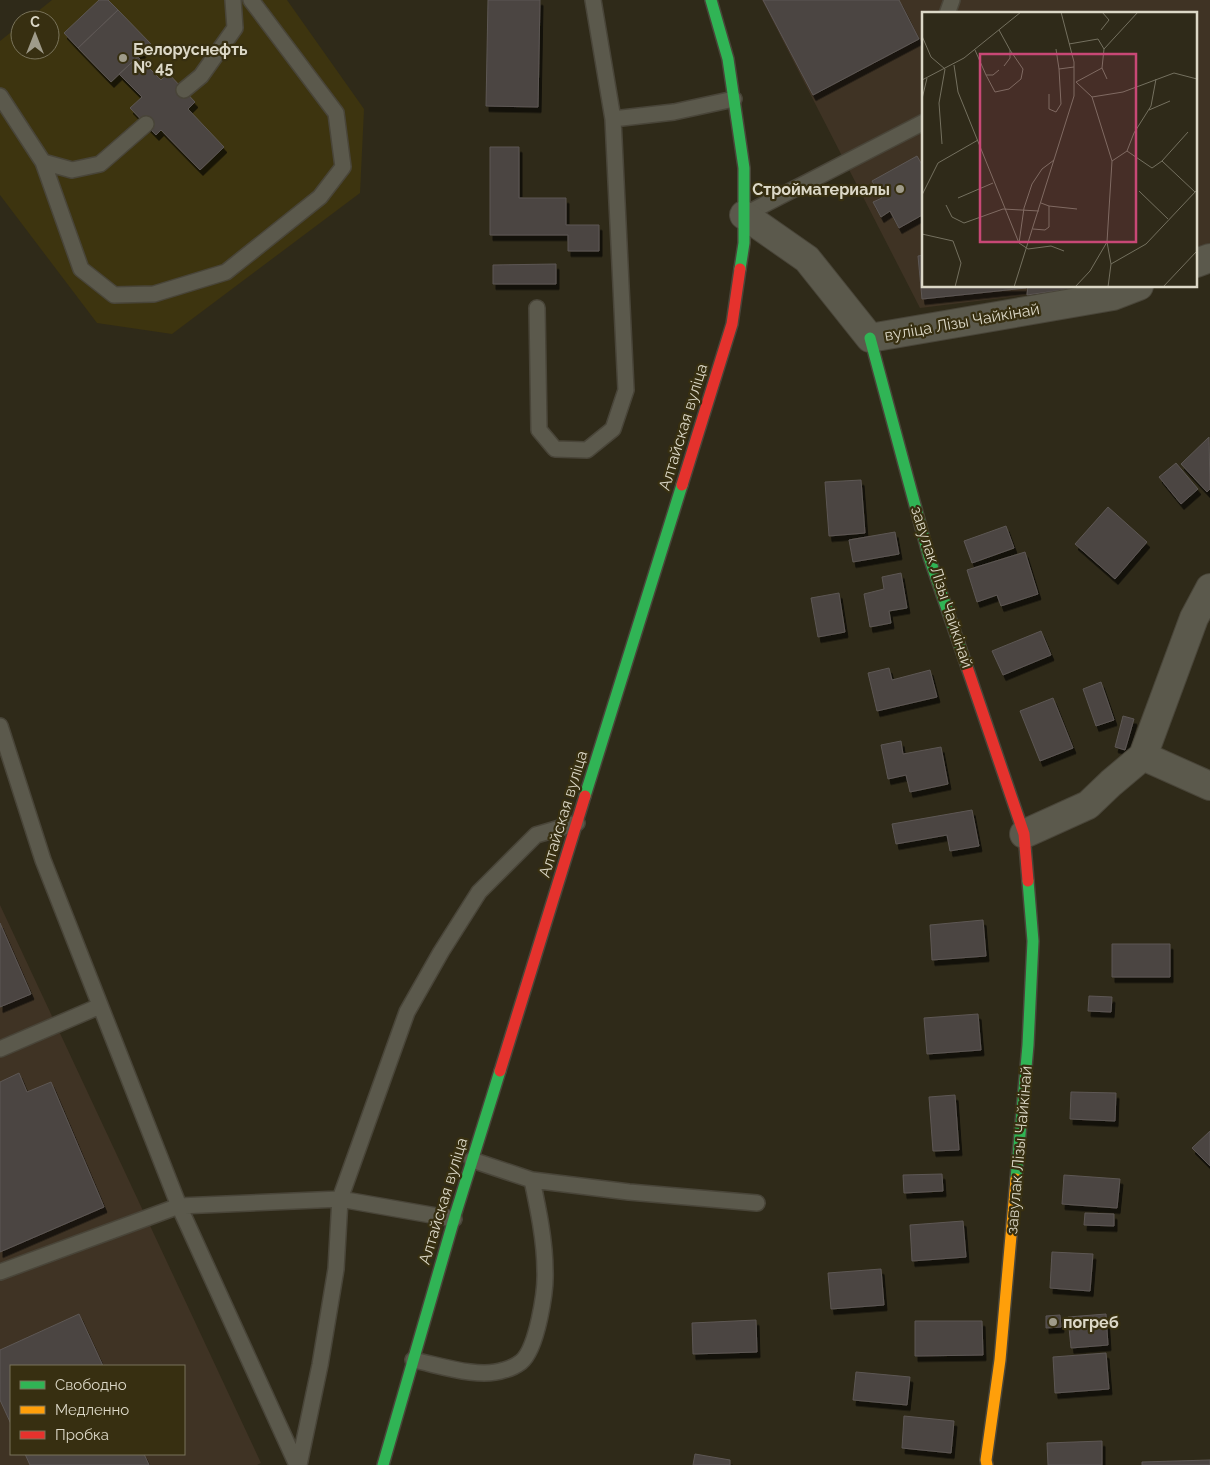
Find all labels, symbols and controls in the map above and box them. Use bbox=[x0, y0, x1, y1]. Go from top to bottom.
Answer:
north arrow bbox=[10, 10, 60, 60]
inset map bbox=[922, 12, 1198, 288]
text: С bbox=[30, 14, 40, 30]
place label: Белоруснефть № 45 bbox=[133, 40, 248, 77]
marker: Белоруснефть № 45 bbox=[117, 52, 129, 64]
place label: Стройматериалы bbox=[752, 180, 890, 199]
marker: Стройматериалы bbox=[894, 183, 906, 195]
street label: вуліца Лізы Чайкінай bbox=[883, 299, 1041, 345]
street label: Алтайская вуліца bbox=[655, 361, 711, 493]
street label: завулак Лізы Чайкінай bbox=[907, 504, 977, 670]
street label: Алтайская вуліца bbox=[535, 748, 591, 880]
street label: завулак Лізы Чайкінай bbox=[1002, 1065, 1036, 1235]
street label: Алтайская вуліца bbox=[415, 1135, 471, 1267]
place label: погреб bbox=[1063, 1313, 1119, 1332]
marker: погреб bbox=[1047, 1316, 1059, 1328]
legend bbox=[10, 1365, 185, 1455]
text: Свободно bbox=[55, 1376, 127, 1394]
text: Медленно bbox=[55, 1401, 129, 1419]
text: Пробка bbox=[55, 1426, 109, 1444]

